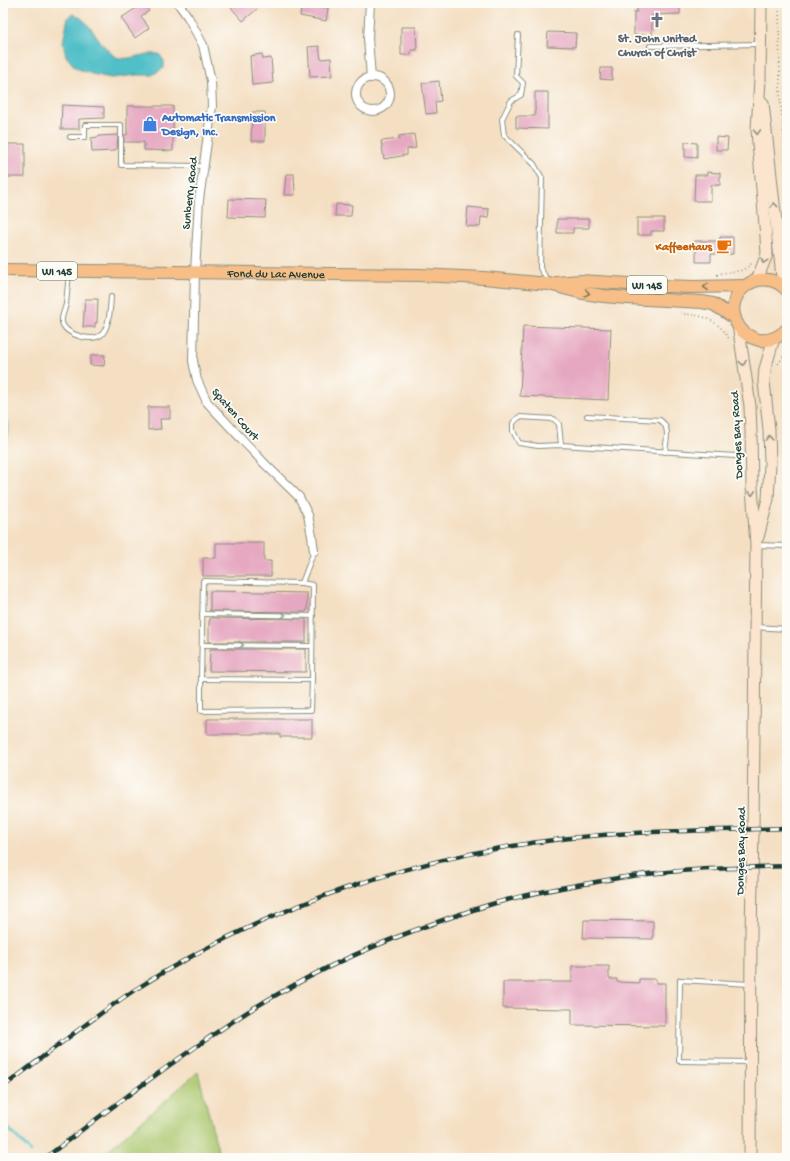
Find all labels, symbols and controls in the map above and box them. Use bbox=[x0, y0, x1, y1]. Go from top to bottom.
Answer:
church icon: St. John United Church of Christ bbox=[648, 11, 666, 29]
place label: St. John United Church of Christ bbox=[617, 33, 698, 61]
place label: Automatic Transmission Design, Inc. bbox=[161, 112, 276, 140]
shop icon: Automatic Transmission Design, Inc. bbox=[141, 115, 159, 133]
one-way arrow bbox=[753, 129, 761, 135]
street label: Sunberry Road bbox=[180, 155, 202, 230]
one-way arrow bbox=[770, 202, 779, 208]
cafe icon: KaffeeHaus bbox=[715, 237, 733, 255]
place label: KaffeeHaus bbox=[654, 241, 713, 255]
one-way arrow bbox=[760, 257, 769, 264]
road number: WI 145 bbox=[37, 262, 77, 280]
street label: Fond du Lac Avenue bbox=[226, 268, 326, 283]
road number: WI 145 bbox=[627, 276, 667, 294]
one-way arrow bbox=[703, 283, 709, 291]
one-way arrow bbox=[584, 289, 590, 297]
one-way arrow bbox=[738, 360, 747, 366]
street label: Spaten Court bbox=[208, 386, 262, 445]
street label: Donges Bay Road bbox=[729, 390, 747, 480]
one-way arrow bbox=[765, 435, 774, 441]
one-way arrow bbox=[748, 490, 756, 496]
one-way arrow bbox=[280, 611, 286, 620]
one-way arrow bbox=[238, 641, 244, 649]
street label: Donges Bay Road bbox=[734, 806, 750, 896]

